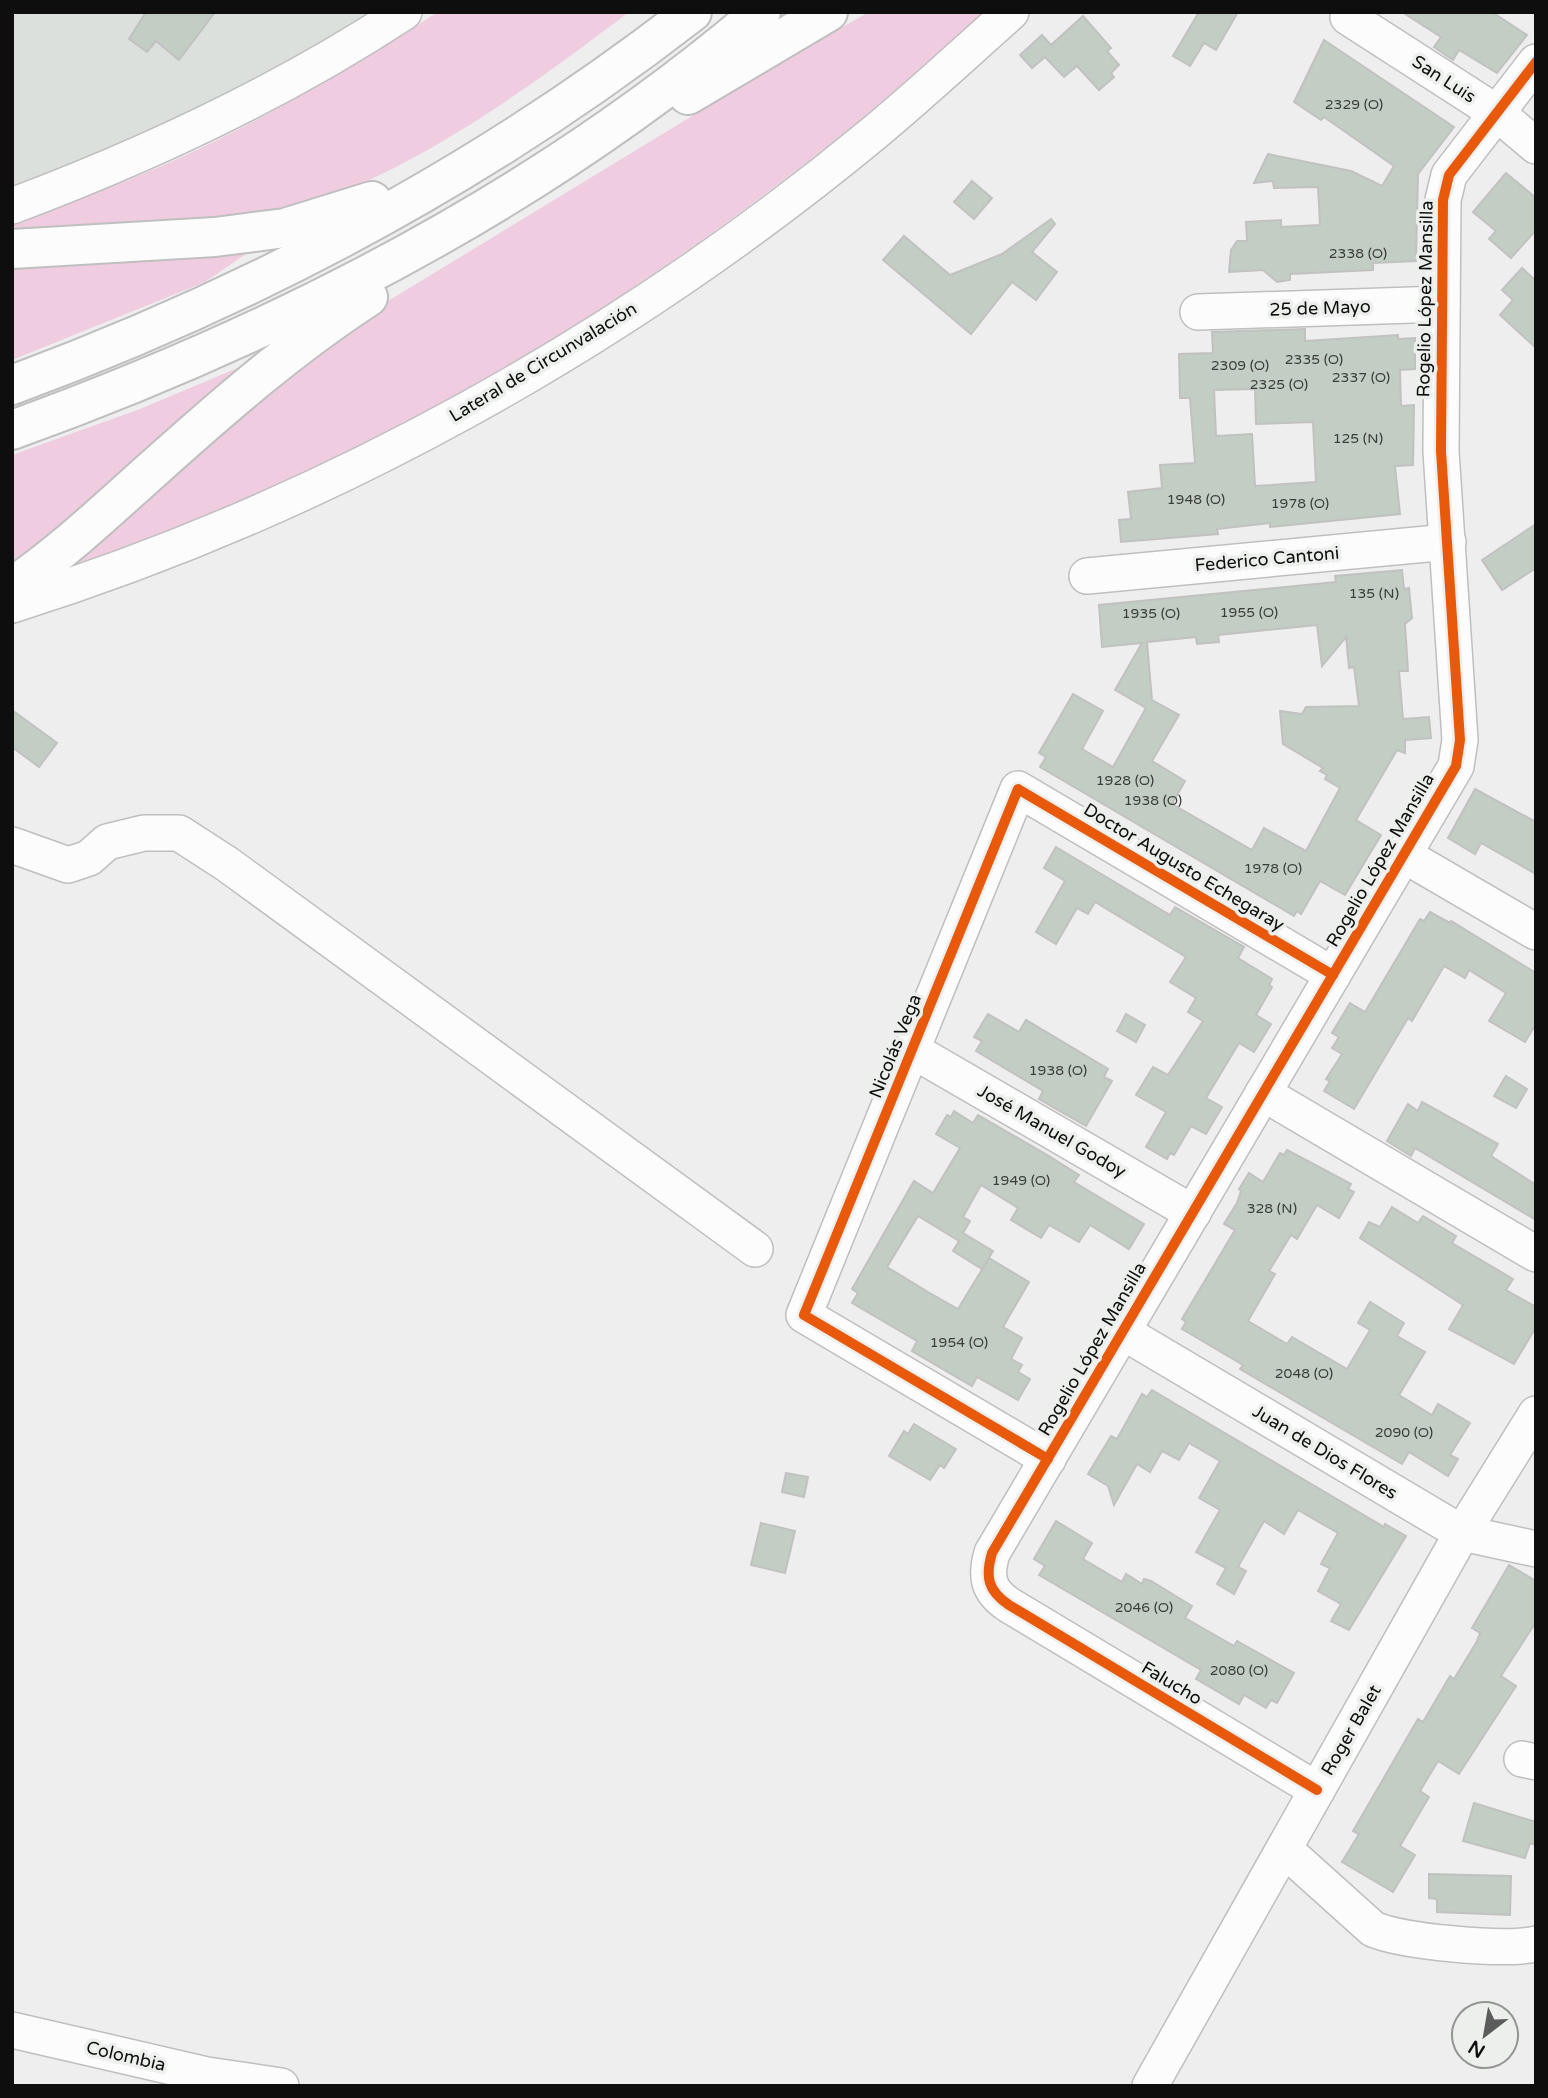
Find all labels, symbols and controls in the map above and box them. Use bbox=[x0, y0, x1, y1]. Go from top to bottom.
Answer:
street label: San Luis bbox=[1408, 50, 1480, 108]
house number: 2329 (O) bbox=[1325, 96, 1383, 113]
street label: Rogelio López Mansilla bbox=[1412, 200, 1438, 398]
house number: 2338 (O) bbox=[1329, 245, 1387, 262]
street label: 25 de Mayo bbox=[1269, 295, 1371, 321]
street label: Lateral de Circunvalación bbox=[445, 297, 641, 427]
house number: 2335 (O) bbox=[1285, 351, 1343, 368]
house number: 2309 (O) bbox=[1211, 357, 1269, 374]
house number: 2337 (O) bbox=[1332, 369, 1390, 386]
house number: 2325 (O) bbox=[1250, 376, 1308, 393]
house number: 125 (N) bbox=[1333, 430, 1383, 447]
house number: 1948 (O) bbox=[1167, 491, 1225, 508]
house number: 1978 (O) bbox=[1271, 495, 1329, 512]
street label: Federico Cantoni bbox=[1194, 542, 1340, 576]
house number: 135 (N) bbox=[1349, 585, 1399, 602]
house number: 1955 (O) bbox=[1220, 604, 1278, 621]
house number: 1935 (O) bbox=[1122, 605, 1180, 622]
street label: Rogelio López Mansilla bbox=[1321, 769, 1439, 951]
house number: 1928 (O) bbox=[1096, 772, 1154, 789]
house number: 1938 (O) bbox=[1124, 792, 1182, 809]
street label: Doctor Augusto Echegaray bbox=[1080, 798, 1289, 936]
house number: 1978 (O) bbox=[1244, 860, 1302, 877]
street label: Nicolás Vega bbox=[864, 991, 926, 1101]
house number: 1938 (O) bbox=[1029, 1062, 1087, 1079]
street label: José Manuel Godoy bbox=[974, 1079, 1131, 1183]
house number: 1949 (O) bbox=[992, 1172, 1050, 1189]
house number: 328 (N) bbox=[1247, 1200, 1297, 1217]
street label: Rogelio López Mansilla bbox=[1033, 1258, 1151, 1440]
house number: 1954 (O) bbox=[930, 1334, 988, 1351]
house number: 2048 (O) bbox=[1275, 1365, 1333, 1382]
street label: Juan de Dios Flores bbox=[1249, 1400, 1401, 1504]
house number: 2090 (O) bbox=[1375, 1424, 1433, 1441]
house number: 2046 (O) bbox=[1115, 1599, 1173, 1616]
street label: Falucho bbox=[1138, 1656, 1206, 1710]
house number: 2080 (O) bbox=[1210, 1662, 1268, 1679]
street label: Roger Balet bbox=[1316, 1681, 1386, 1779]
north arrow bbox=[1450, 2000, 1520, 2070]
text: N bbox=[1465, 2035, 1489, 2062]
street label: Colombia bbox=[84, 2036, 168, 2076]

